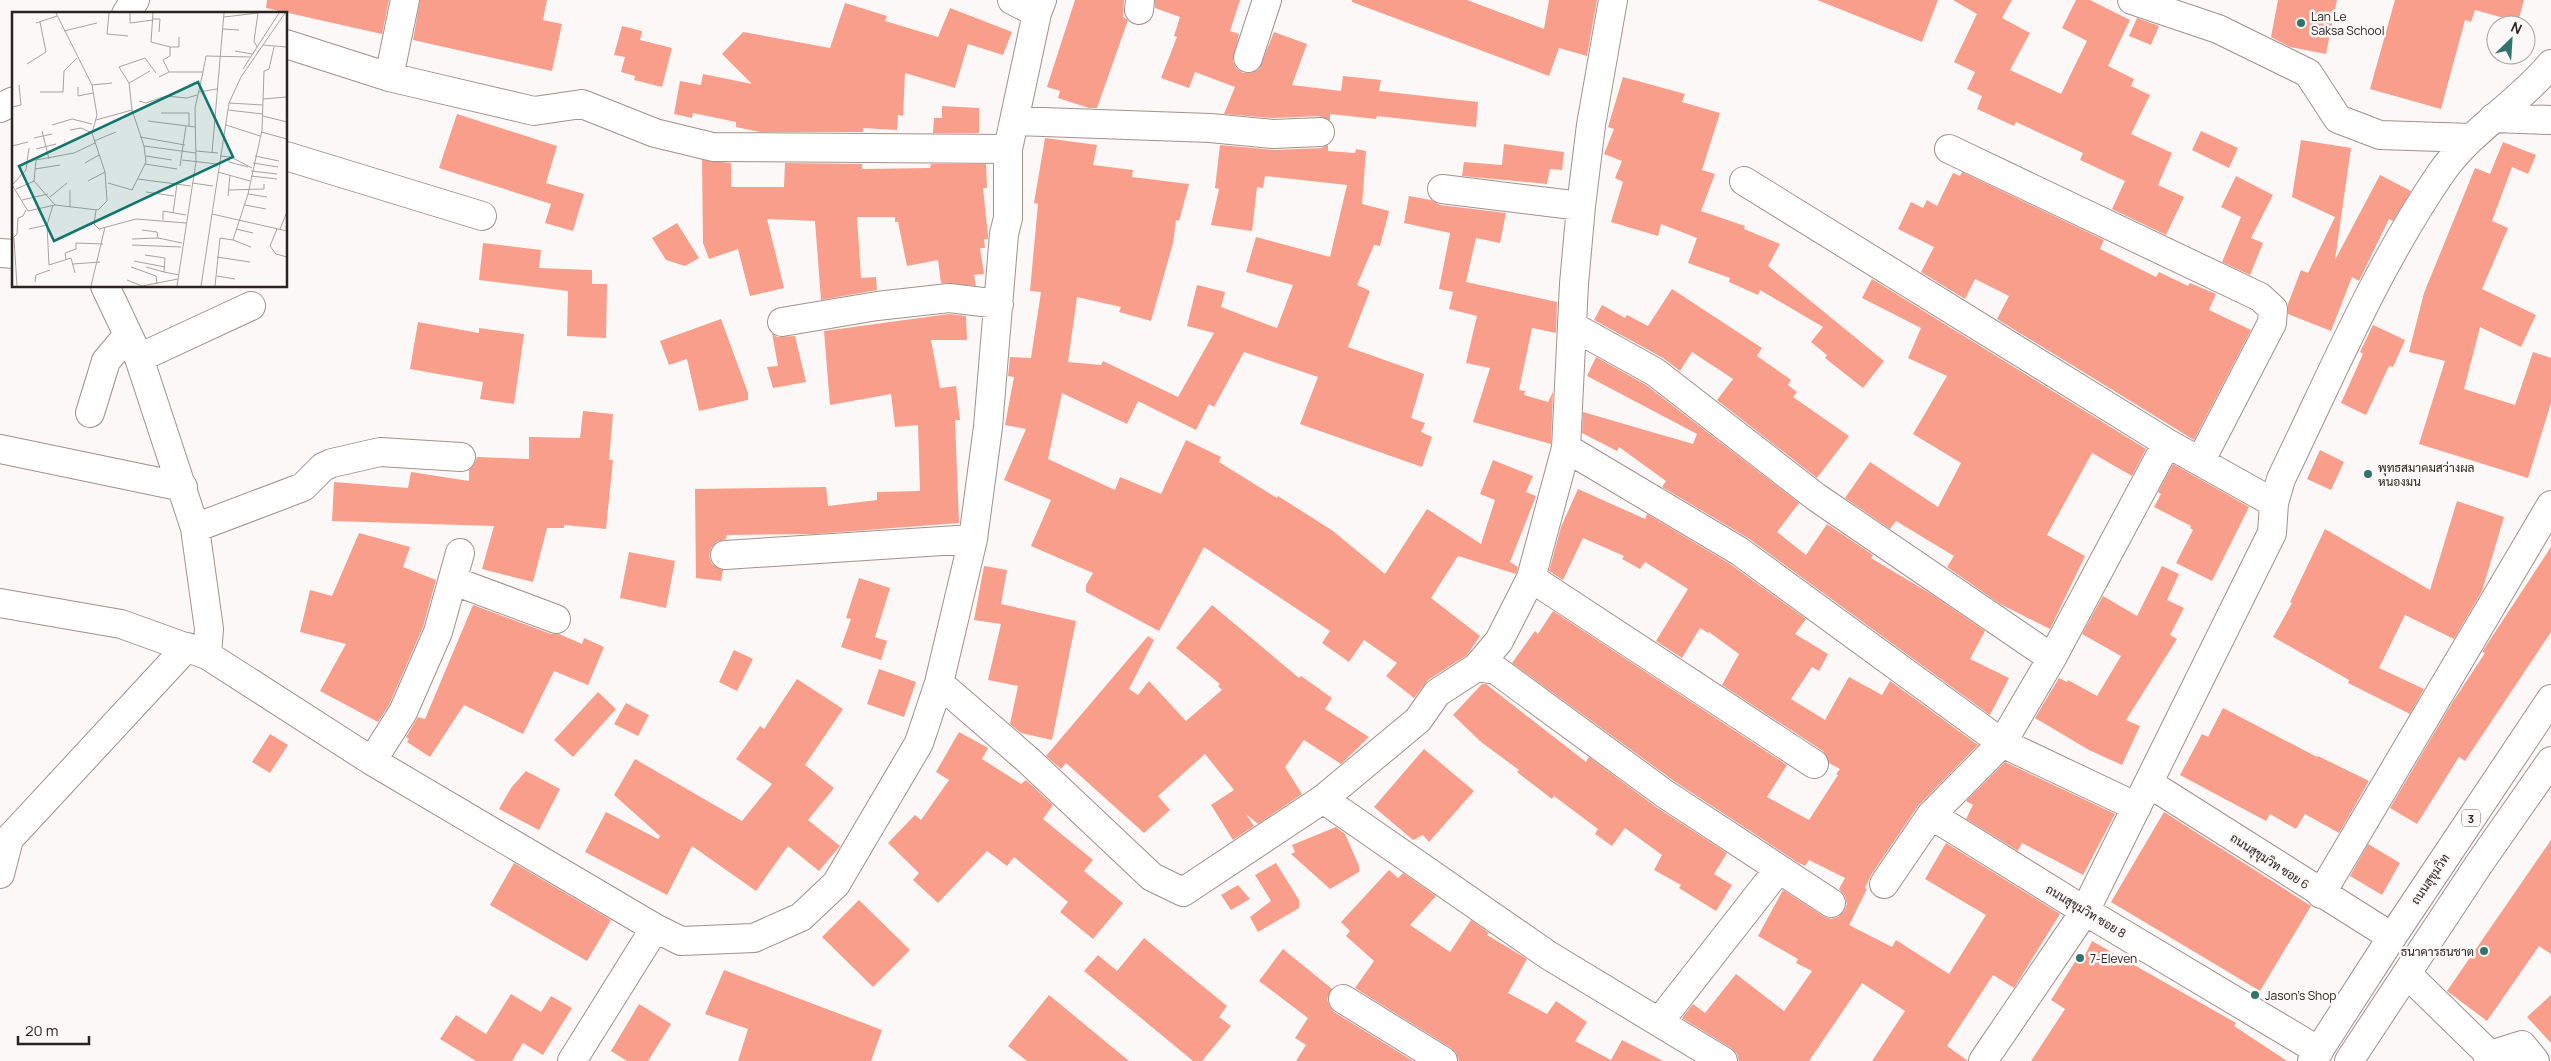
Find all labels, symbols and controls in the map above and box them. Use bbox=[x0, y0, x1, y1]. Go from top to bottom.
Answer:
place label: Lan Le Saksa School bbox=[2311, 8, 2384, 39]
inset map bbox=[12, 12, 288, 288]
north arrow bbox=[2486, 15, 2536, 65]
marker: Lan Le Saksa School bbox=[2295, 17, 2307, 29]
text: N bbox=[2508, 17, 2525, 39]
place label: พุทธสมาคมสว่างผล หนองมน bbox=[2378, 459, 2475, 490]
marker: พุทธสมาคมสว่างผล หนองมน bbox=[2362, 468, 2374, 480]
road number: 3 bbox=[2462, 810, 2480, 826]
street label: ถนนสุขุมวิท ซอย 6 bbox=[2227, 829, 2313, 894]
street label: ถนนสุขุมวิท bbox=[2407, 850, 2454, 908]
street label: ถนนสุขุมวิท ซอย 8 bbox=[2042, 880, 2129, 943]
place label: ธนาคารธนชาต bbox=[2401, 943, 2474, 960]
marker: ธนาคารธนชาต bbox=[2478, 945, 2490, 957]
place label: 7-Eleven bbox=[2090, 950, 2137, 967]
marker: 7-Eleven bbox=[2074, 952, 2086, 964]
place label: Jason's Shop bbox=[2265, 987, 2336, 1004]
marker: Jason's Shop bbox=[2249, 989, 2261, 1001]
scale bar bbox=[18, 1014, 89, 1046]
text: 20 m bbox=[25, 1020, 58, 1041]

